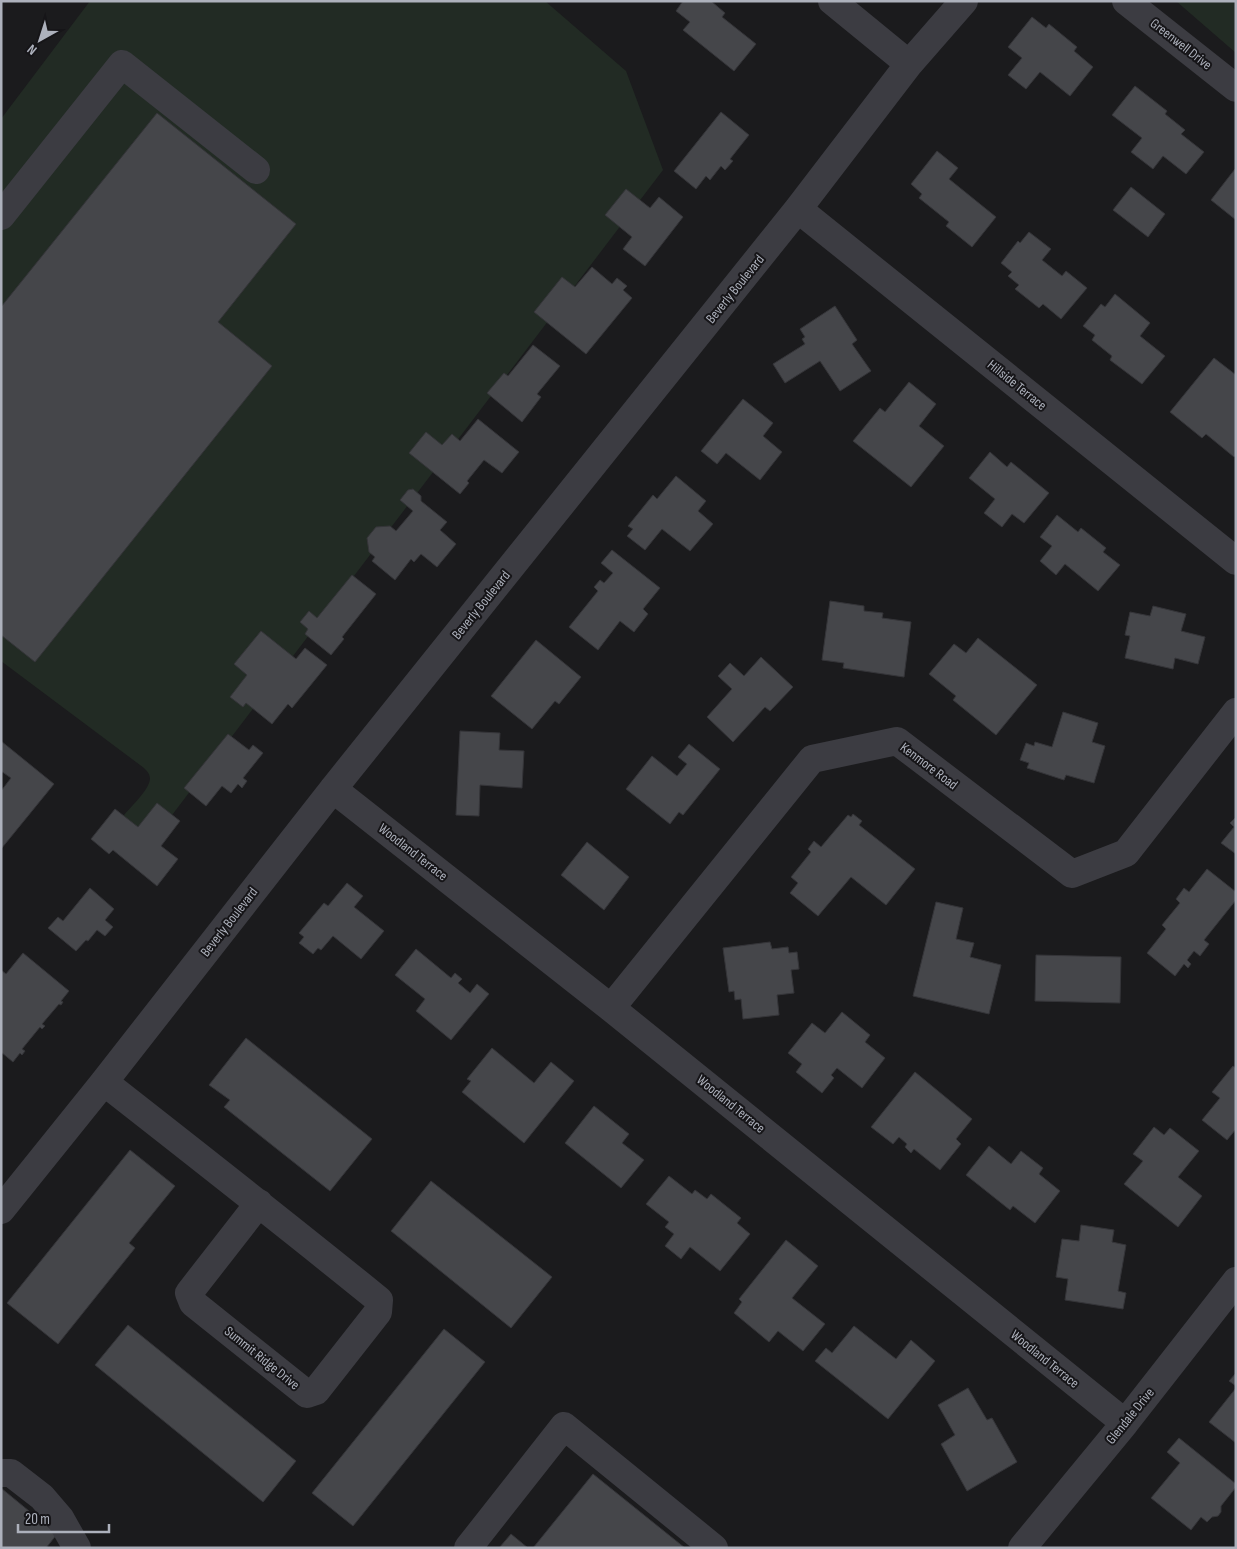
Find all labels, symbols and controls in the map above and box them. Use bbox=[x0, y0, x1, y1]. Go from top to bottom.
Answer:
north arrow bbox=[15, 15, 65, 65]
street label: Greenwell Drive bbox=[1147, 15, 1215, 73]
text: N bbox=[24, 41, 40, 59]
street label: Beverly Boulevard bbox=[702, 251, 768, 327]
street label: Hillside Terrace bbox=[984, 356, 1050, 414]
street label: Beverly Boulevard bbox=[448, 567, 514, 643]
street label: Kenmore Road bbox=[897, 739, 961, 793]
street label: Woodland Terrace bbox=[375, 820, 451, 884]
street label: Beverly Boulevard bbox=[197, 884, 261, 960]
street label: Woodland Terrace bbox=[693, 1071, 769, 1137]
street label: Summit Ridge Drive bbox=[221, 1323, 303, 1393]
street label: Woodland Terrace bbox=[1007, 1326, 1083, 1392]
street label: Glendale Drive bbox=[1102, 1384, 1158, 1448]
scale bar bbox=[18, 1502, 109, 1534]
text: 20 m bbox=[25, 1510, 50, 1529]

